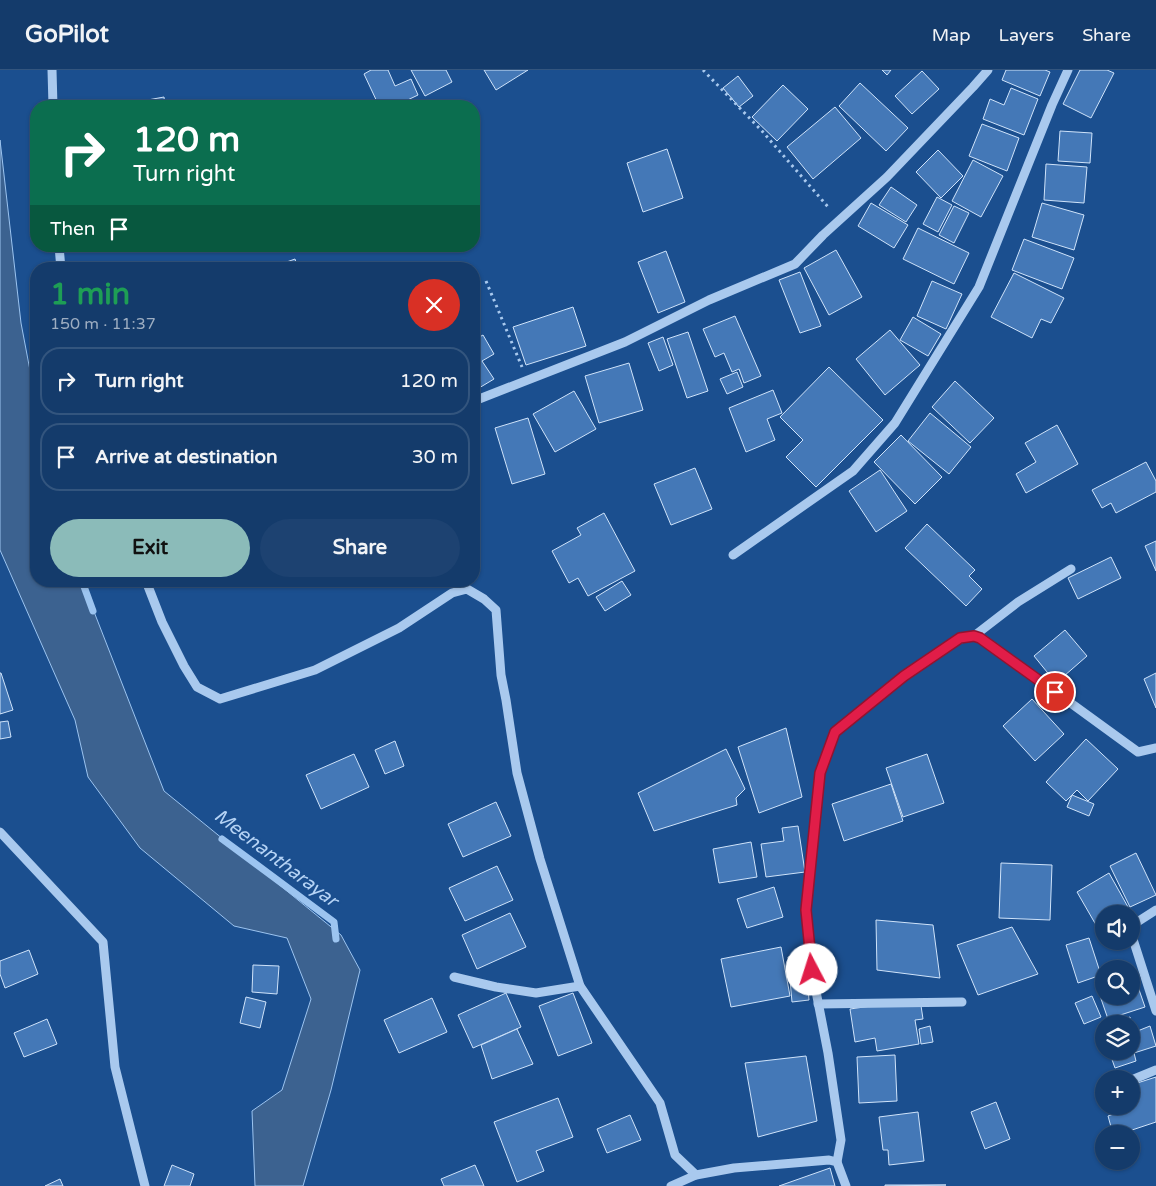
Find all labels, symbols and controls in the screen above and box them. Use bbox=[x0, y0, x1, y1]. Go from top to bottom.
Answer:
text: GoPilot bbox=[25, 20, 109, 49]
text: Map bbox=[932, 24, 971, 46]
text: Layers bbox=[999, 24, 1054, 46]
text: Share bbox=[1082, 24, 1131, 46]
text: 120 m bbox=[133, 119, 240, 161]
icon: right bbox=[50, 120, 115, 185]
text: Turn right bbox=[133, 161, 235, 187]
icon: arrive bbox=[105, 215, 133, 243]
text: Then bbox=[50, 218, 95, 240]
text: 1 min bbox=[50, 276, 130, 313]
button: close bbox=[408, 279, 460, 331]
text: 150 m · 11:37 bbox=[50, 314, 156, 334]
icon: right bbox=[52, 367, 80, 395]
text: Turn right bbox=[95, 370, 183, 392]
text: 120 m bbox=[400, 370, 458, 392]
icon: arrive bbox=[52, 443, 80, 471]
text: Arrive at destination bbox=[95, 446, 278, 468]
text: 30 m bbox=[412, 446, 458, 468]
button: Exit bbox=[50, 519, 250, 577]
button: Share bbox=[260, 519, 460, 577]
pin bbox=[1034, 671, 1076, 713]
icon: arrive bbox=[1041, 678, 1069, 706]
water label: Meenantharayar bbox=[210, 805, 344, 913]
map controls bbox=[1095, 905, 1140, 1170]
button: sound bbox=[1095, 905, 1140, 950]
position arrow bbox=[785, 943, 837, 995]
button: search bbox=[1095, 960, 1140, 1005]
button: layers bbox=[1095, 1015, 1140, 1060]
button: + bbox=[1095, 1070, 1140, 1115]
button: − bbox=[1095, 1125, 1140, 1170]

